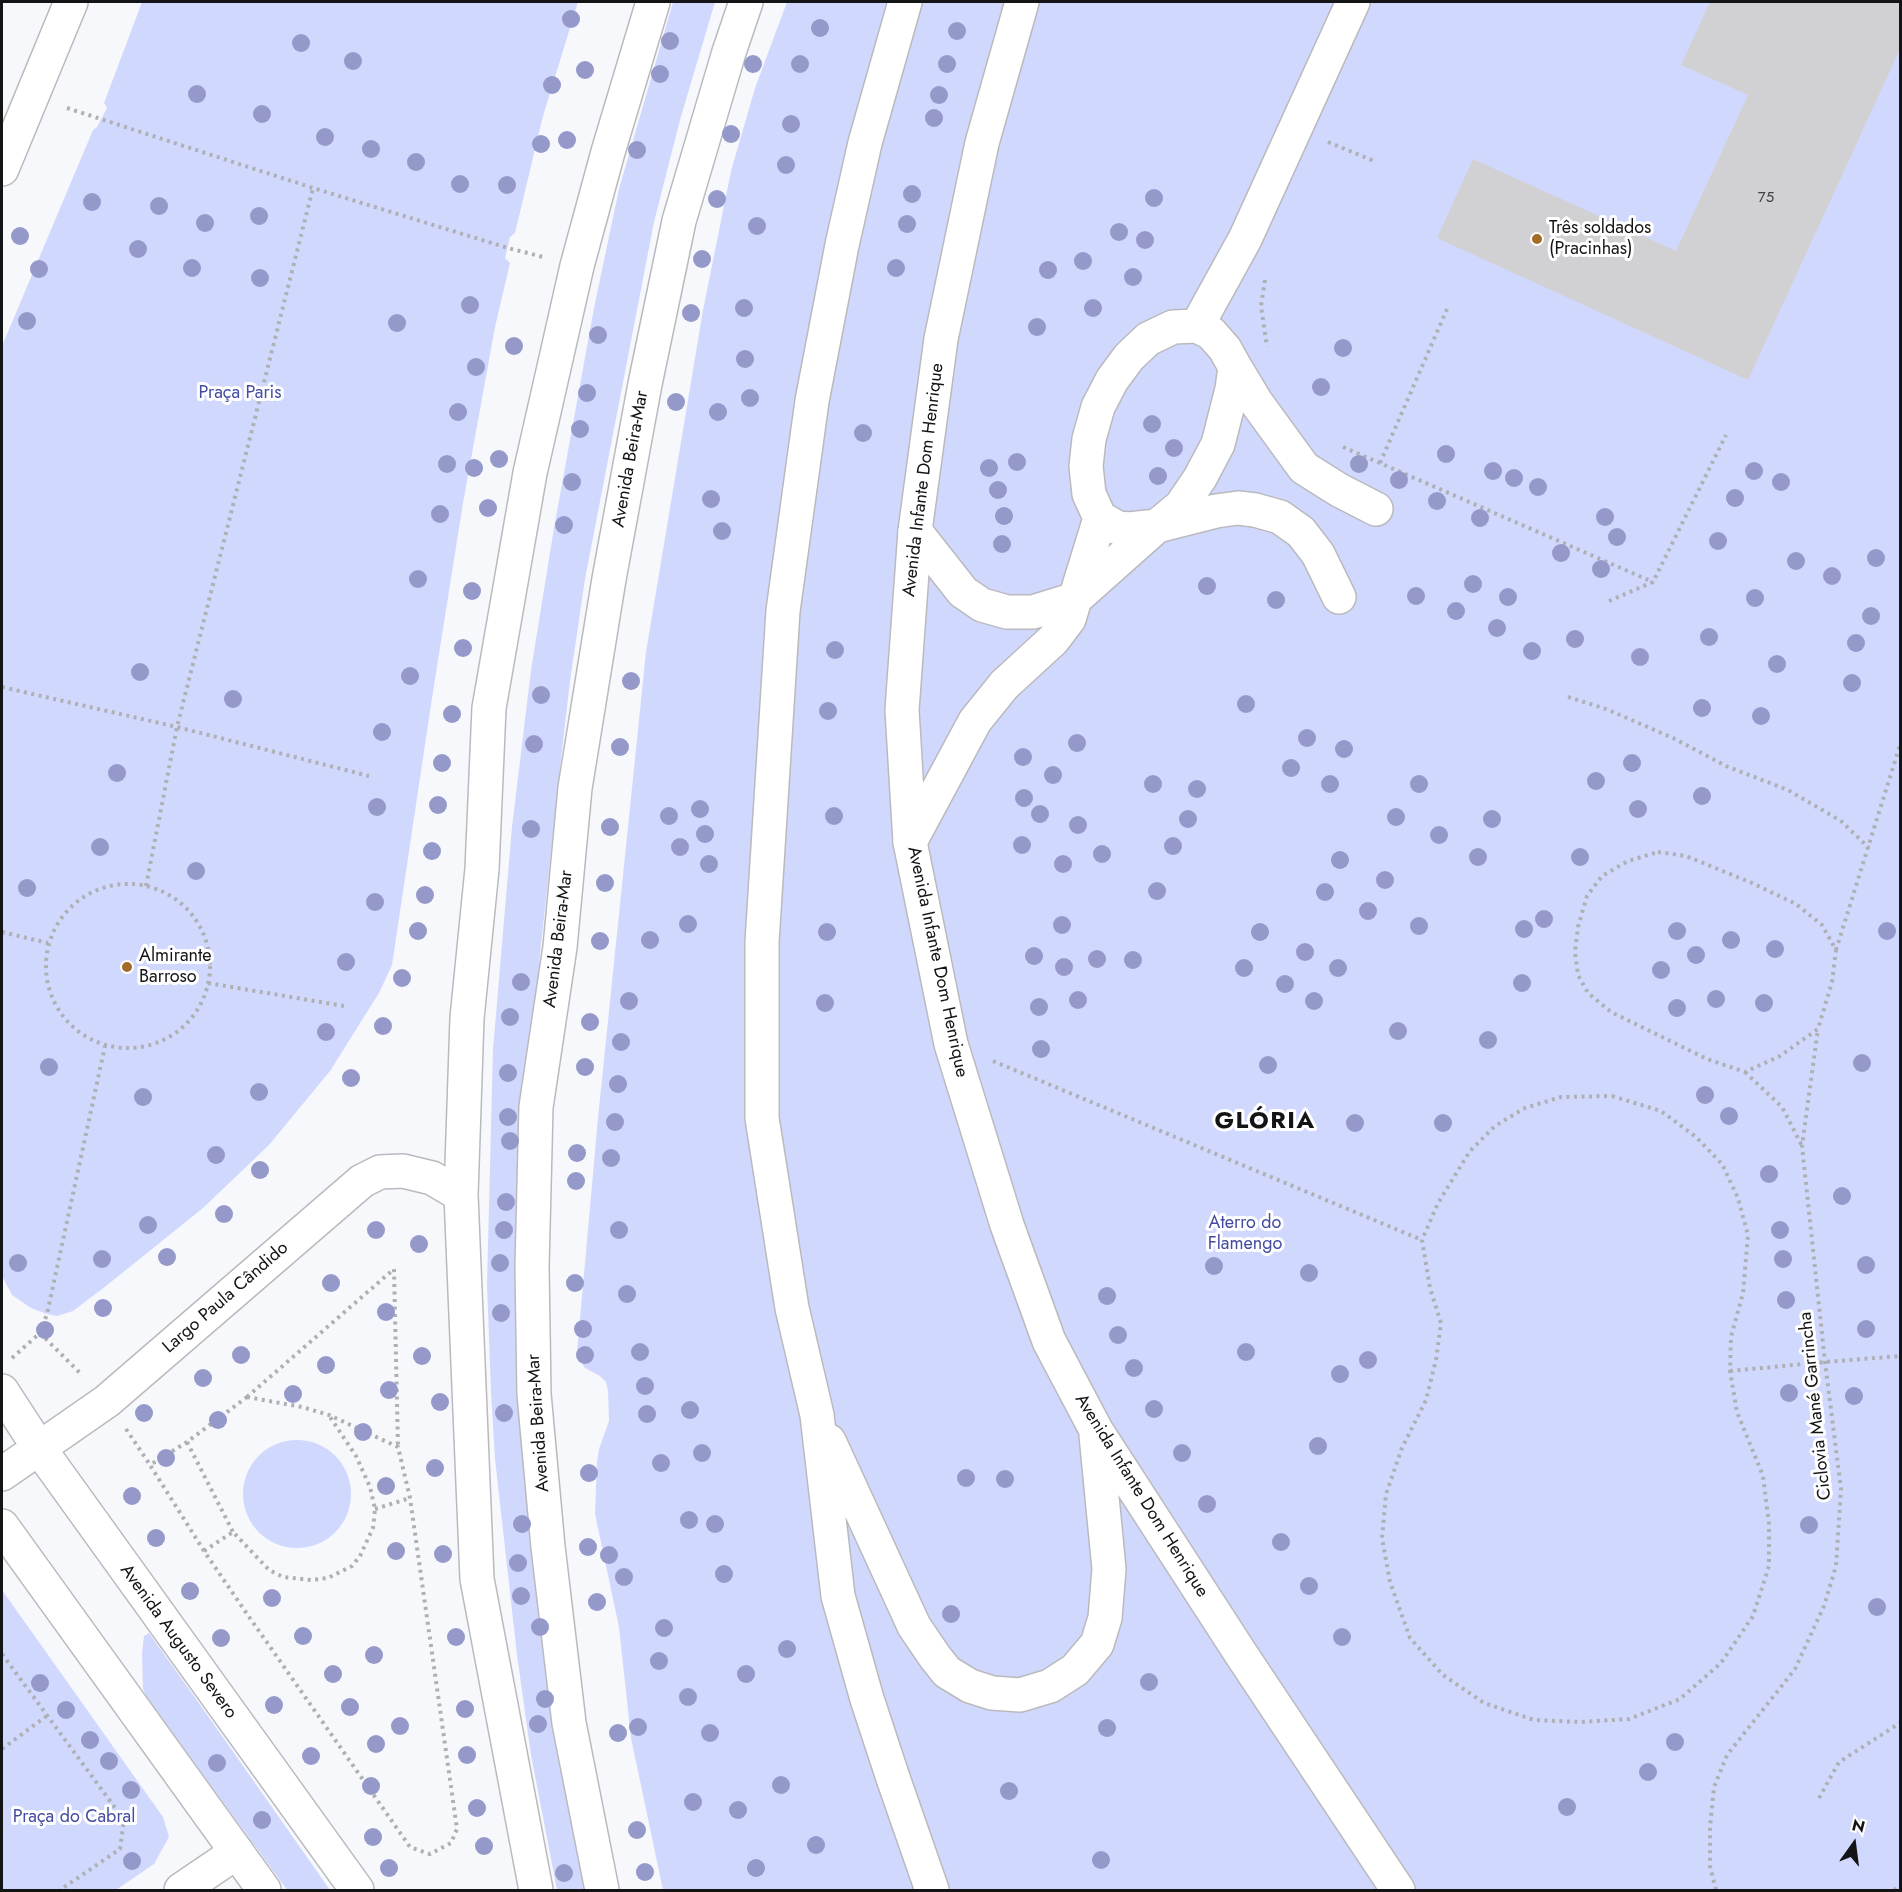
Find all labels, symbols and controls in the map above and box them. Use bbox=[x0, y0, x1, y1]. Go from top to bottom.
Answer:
house number: 75 bbox=[1758, 189, 1774, 207]
place label: Três soldados (Pracinhas) bbox=[1549, 218, 1651, 260]
marker: Três soldados (Pracinhas) bbox=[1530, 232, 1544, 246]
street label: Avenida Infante Dom Henrique bbox=[899, 362, 949, 598]
park label: Praça Paris bbox=[198, 383, 282, 405]
street label: Avenida Beira-Mar bbox=[608, 389, 654, 529]
street label: Avenida Infante Dom Henrique bbox=[902, 845, 972, 1079]
street label: Avenida Beira-Mar bbox=[540, 869, 578, 1009]
place label: Almirante Barroso bbox=[139, 946, 212, 988]
marker: Almirante Barroso bbox=[120, 960, 134, 974]
district label: GLÓRIA bbox=[1214, 1108, 1316, 1136]
park label: Aterro do Flamengo bbox=[1208, 1213, 1282, 1256]
street label: Largo Paula Cândido bbox=[159, 1238, 293, 1358]
street label: Ciclovia Mané Garrincha bbox=[1795, 1311, 1837, 1501]
street label: Avenida Beira-Mar bbox=[523, 1353, 555, 1493]
street label: Avenida Infante Dom Henrique bbox=[1069, 1390, 1213, 1602]
street label: Avenida Augusto Severo bbox=[115, 1561, 241, 1723]
park label: Praça do Cabral bbox=[13, 1807, 135, 1829]
text: N bbox=[1850, 1813, 1867, 1839]
north arrow bbox=[1824, 1814, 1884, 1874]

